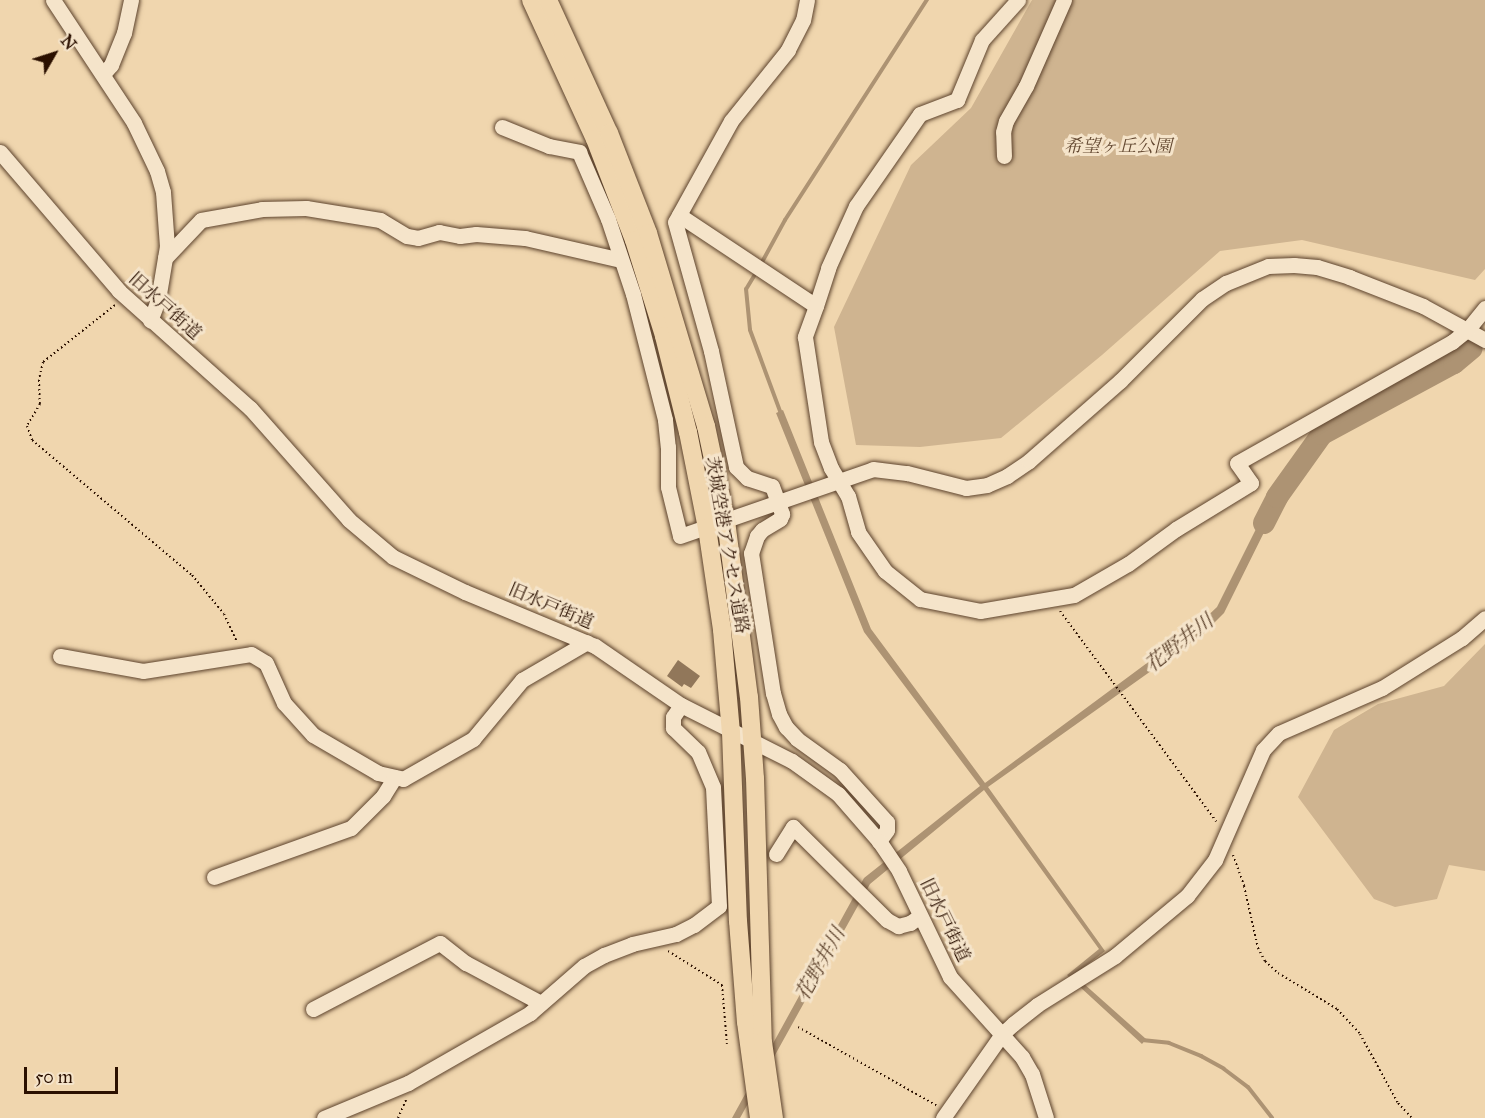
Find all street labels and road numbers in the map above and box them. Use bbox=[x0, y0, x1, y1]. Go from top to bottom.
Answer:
street label: 旧水戸街道 bbox=[124, 268, 206, 344]
street label: 茨城空港アクセス道路 bbox=[701, 454, 753, 636]
street label: 旧水戸街道 bbox=[505, 578, 597, 634]
street label: 旧水戸街道 bbox=[916, 875, 974, 965]

